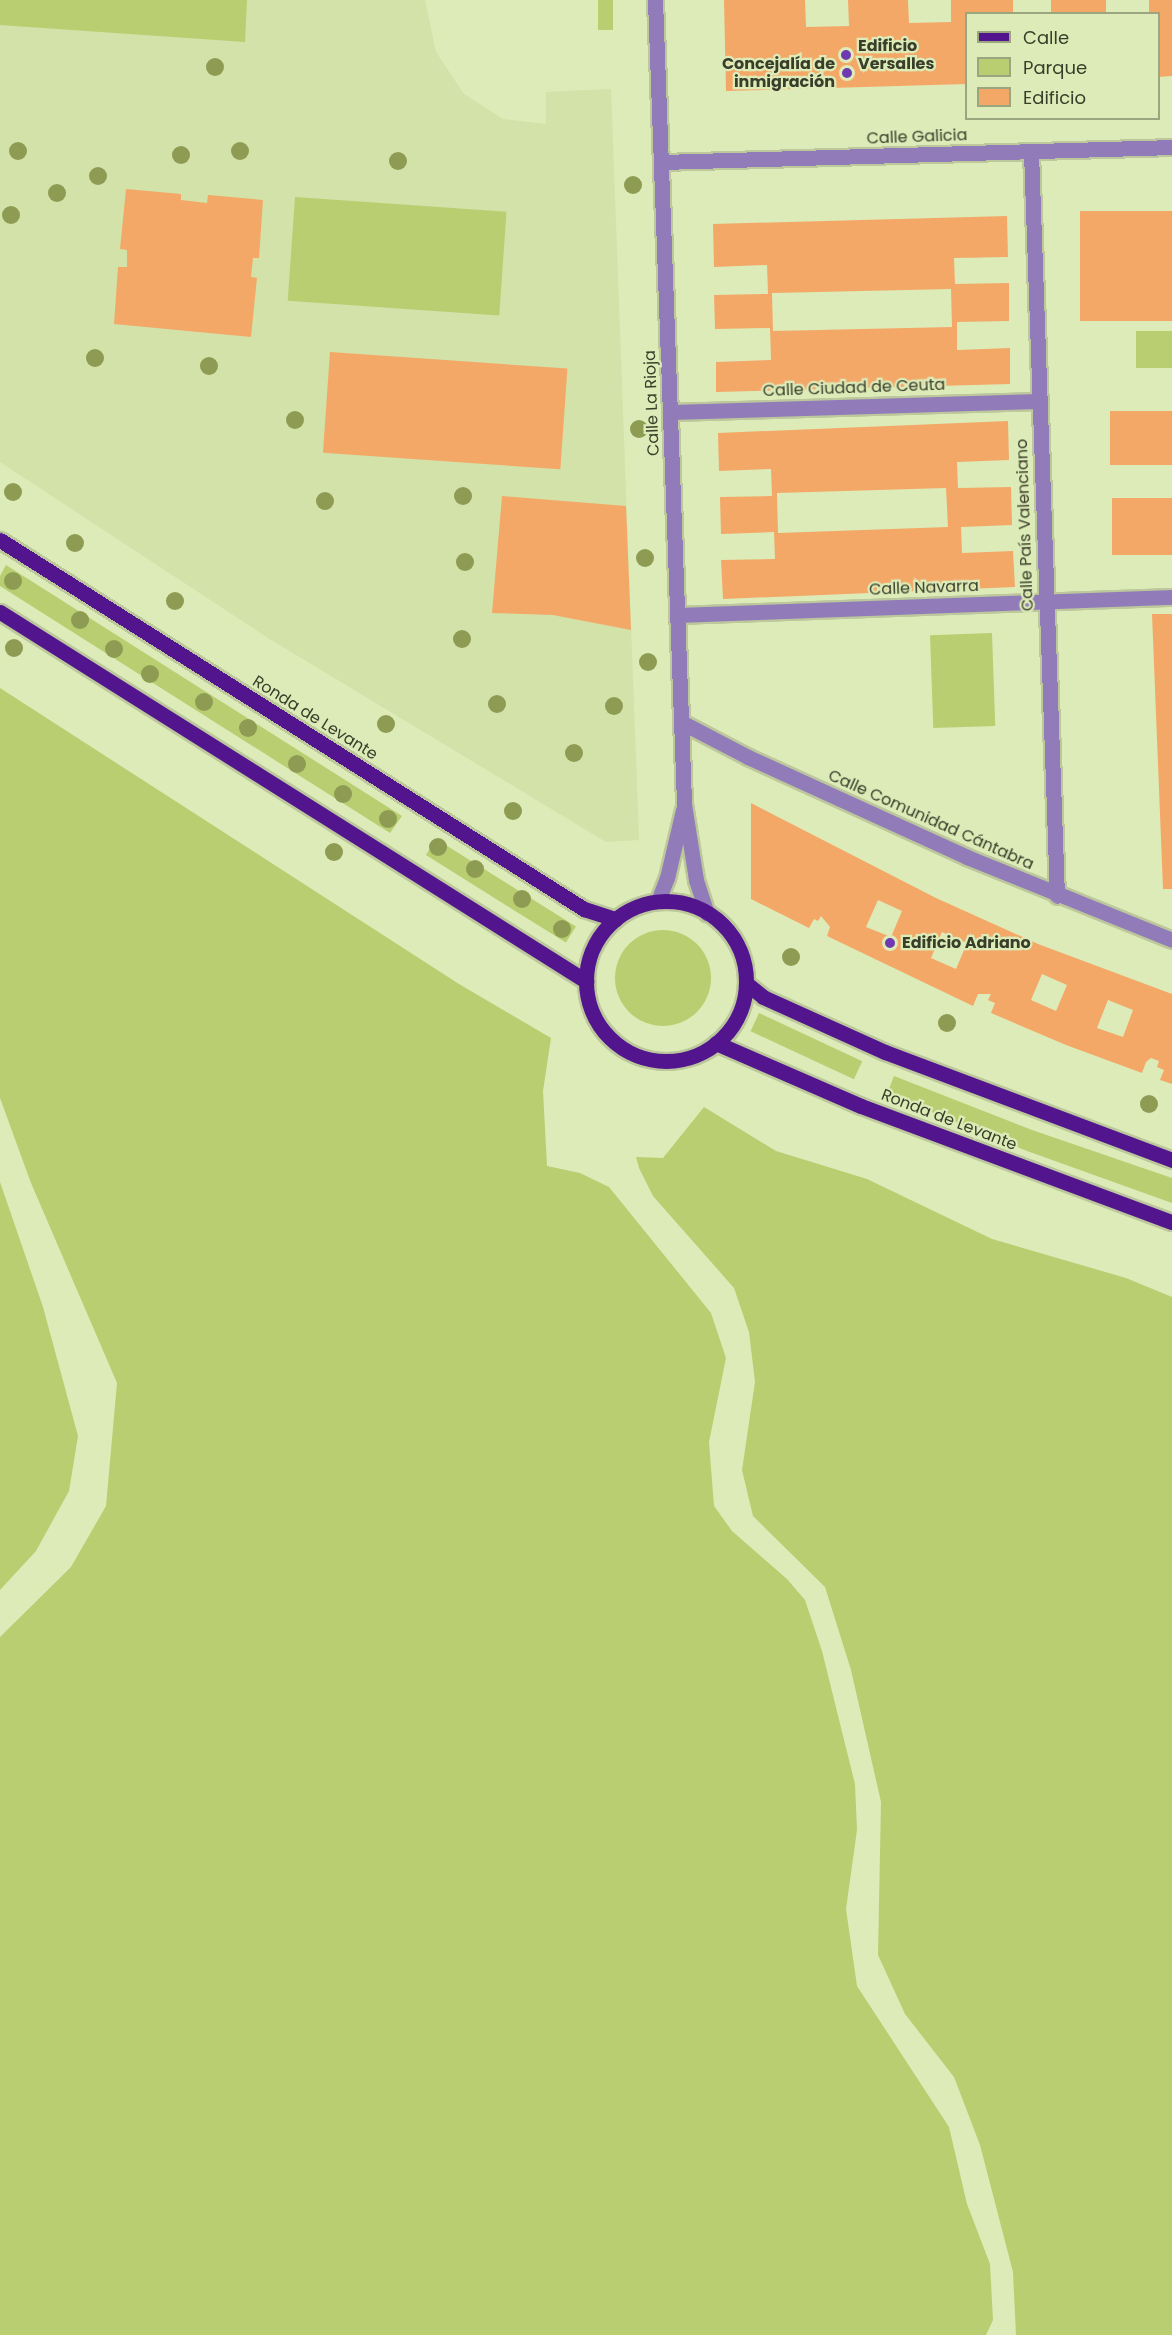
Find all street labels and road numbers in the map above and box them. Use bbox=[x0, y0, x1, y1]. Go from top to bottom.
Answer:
street label: Calle Galicia bbox=[866, 126, 968, 148]
street label: Calle La Rioja bbox=[641, 350, 663, 456]
street label: Calle Ciudad de Ceuta bbox=[762, 375, 946, 401]
street label: Calle País Valenciano bbox=[1012, 438, 1038, 612]
street label: Calle Navarra bbox=[869, 576, 979, 600]
street label: Ronda de Levante bbox=[249, 672, 381, 764]
street label: Calle Comunidad Cántabra bbox=[825, 766, 1037, 874]
street label: Ronda de Levante bbox=[878, 1085, 1020, 1155]

